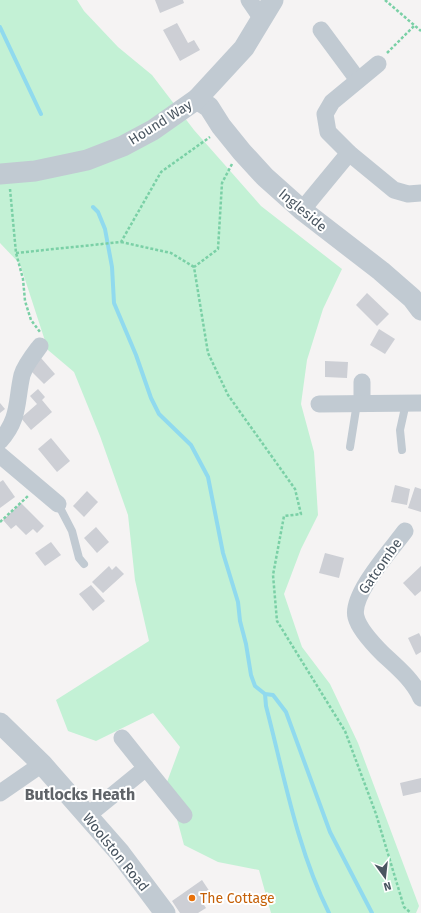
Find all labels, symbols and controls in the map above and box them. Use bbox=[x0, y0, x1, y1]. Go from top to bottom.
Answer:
street label: Hound Way bbox=[125, 96, 195, 149]
street label: Ingleside bbox=[275, 185, 330, 235]
street label: Gatcombe bbox=[355, 535, 406, 597]
district label: Butlocks Heath bbox=[25, 785, 135, 804]
street label: Woolston Road bbox=[79, 810, 152, 895]
north arrow bbox=[365, 857, 405, 897]
text: N bbox=[382, 879, 393, 893]
place label: The Cottage bbox=[200, 890, 275, 907]
marker: The Cottage bbox=[187, 893, 197, 903]

